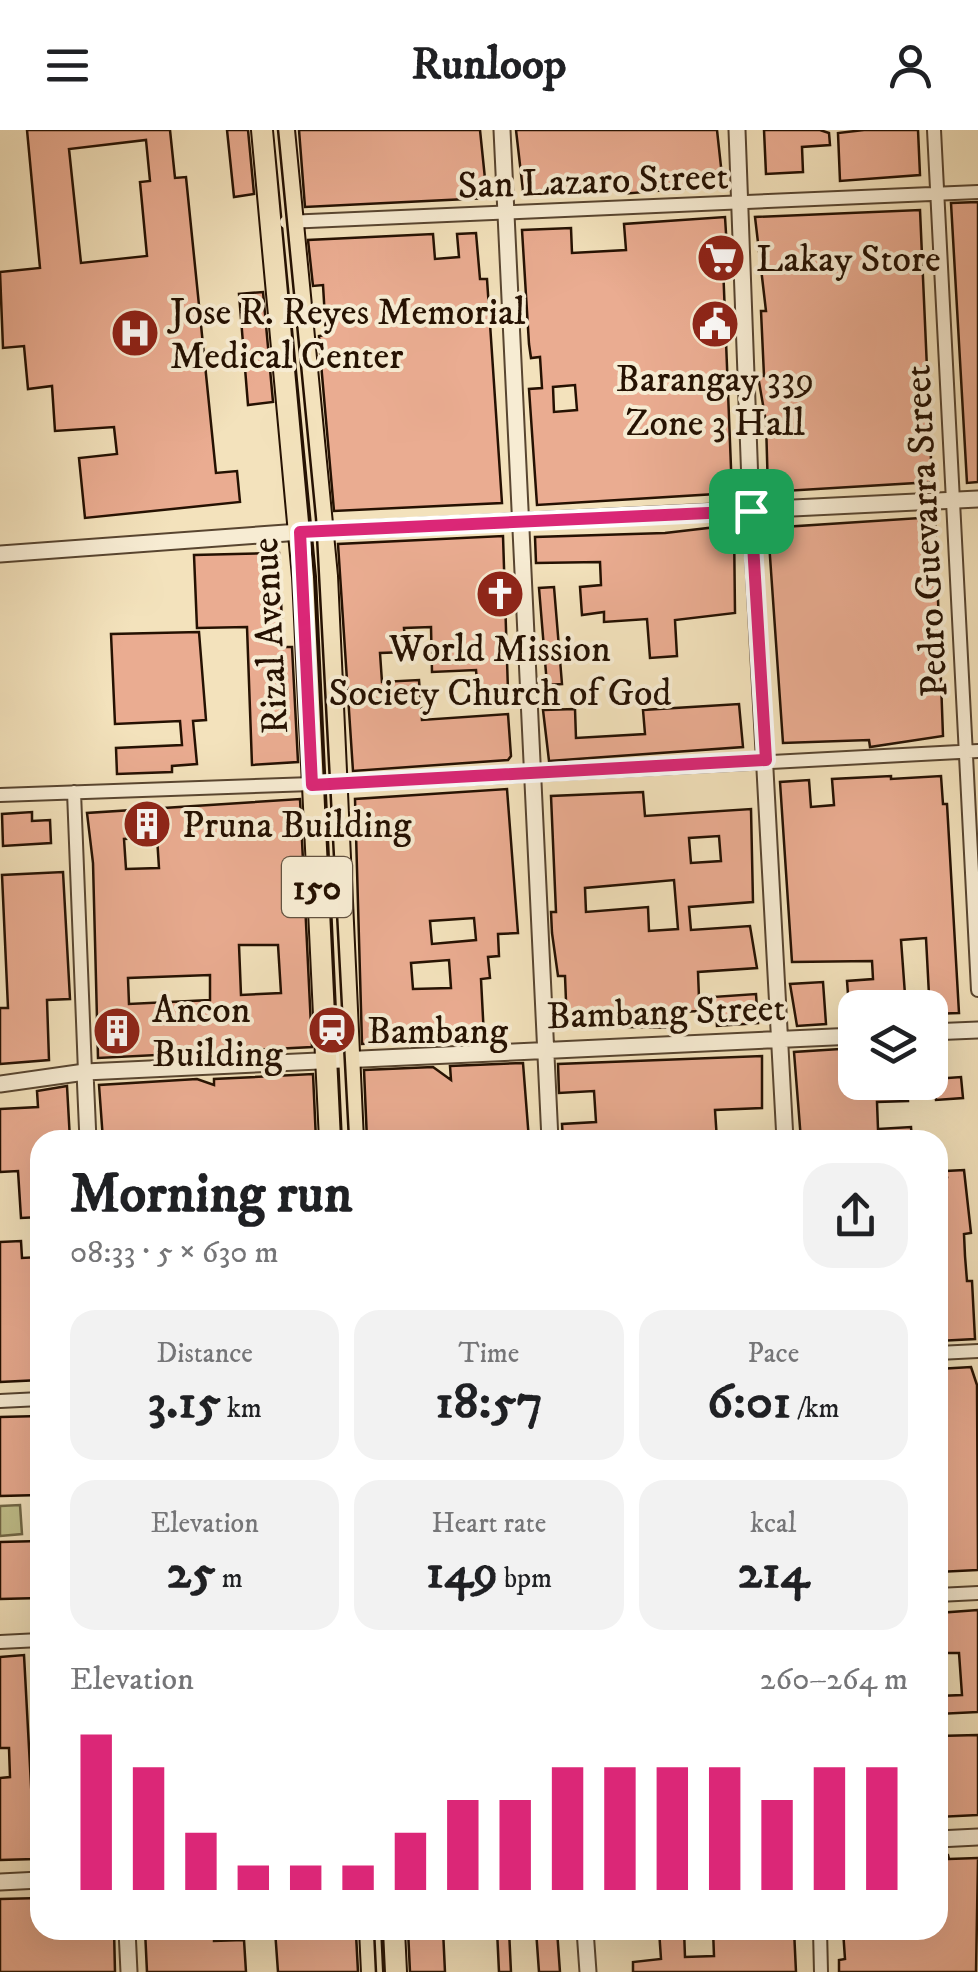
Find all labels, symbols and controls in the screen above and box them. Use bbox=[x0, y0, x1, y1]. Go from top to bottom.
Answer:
text: Runloop bbox=[412, 37, 566, 93]
icon: menu bbox=[40, 38, 95, 93]
icon: person bbox=[883, 38, 938, 93]
street label: San Lazaro Street bbox=[457, 153, 729, 211]
supermarket icon: Lakay Store bbox=[695, 232, 747, 284]
place label: Lakay Store bbox=[756, 236, 941, 284]
place label: Jose R. Reyes Memorial Medical Center bbox=[167, 289, 526, 381]
public building icon: Barangay 339 Zone 3 Hall bbox=[689, 298, 741, 350]
hospital icon: Jose R. Reyes Memorial Medical Center bbox=[109, 307, 161, 359]
place label: Barangay 339 Zone 3 Hall bbox=[616, 356, 814, 448]
street label: Pedro Guevarra Street bbox=[894, 363, 960, 698]
pin bbox=[709, 469, 794, 554]
icon: arrive bbox=[724, 484, 779, 539]
street label: Rizal Avenue bbox=[242, 536, 300, 735]
church icon: World Mission Society Church of God bbox=[474, 568, 526, 620]
place label: World Mission Society Church of God bbox=[328, 626, 672, 718]
building icon: Pruna Building bbox=[121, 798, 173, 850]
place label: Pruna Building bbox=[182, 802, 412, 850]
road number: 150 bbox=[282, 857, 352, 917]
street label: Bambang Street bbox=[546, 985, 786, 1041]
place label: Ancon Building bbox=[152, 987, 283, 1079]
map controls bbox=[838, 990, 948, 1100]
button: layers bbox=[838, 990, 948, 1100]
station icon: Bambang bbox=[306, 1004, 358, 1056]
building icon: Ancon Building bbox=[91, 1005, 143, 1057]
place label: Bambang bbox=[367, 1008, 508, 1056]
text: Morning run bbox=[70, 1161, 352, 1230]
button: share bbox=[803, 1163, 908, 1268]
text: 08:33 · 5 × 630 m bbox=[70, 1233, 278, 1273]
text: Distance bbox=[156, 1336, 253, 1371]
text: Time bbox=[459, 1336, 519, 1371]
text: Pace bbox=[747, 1336, 799, 1371]
text: 3.15 bbox=[148, 1371, 221, 1434]
text: 18:57 bbox=[435, 1371, 543, 1434]
text: 6:01 bbox=[707, 1371, 791, 1434]
text: km bbox=[221, 1391, 262, 1426]
text: /km bbox=[791, 1391, 840, 1426]
text: Elevation bbox=[150, 1506, 259, 1541]
text: Heart rate bbox=[432, 1506, 546, 1541]
text: kcal bbox=[750, 1506, 796, 1541]
text: 25 bbox=[167, 1541, 216, 1604]
text: 149 bbox=[426, 1541, 498, 1604]
text: 214 bbox=[737, 1541, 809, 1604]
text: m bbox=[216, 1561, 243, 1596]
text: bpm bbox=[498, 1561, 552, 1596]
text: Elevation bbox=[70, 1660, 194, 1700]
text: 260–264 m bbox=[760, 1660, 908, 1700]

